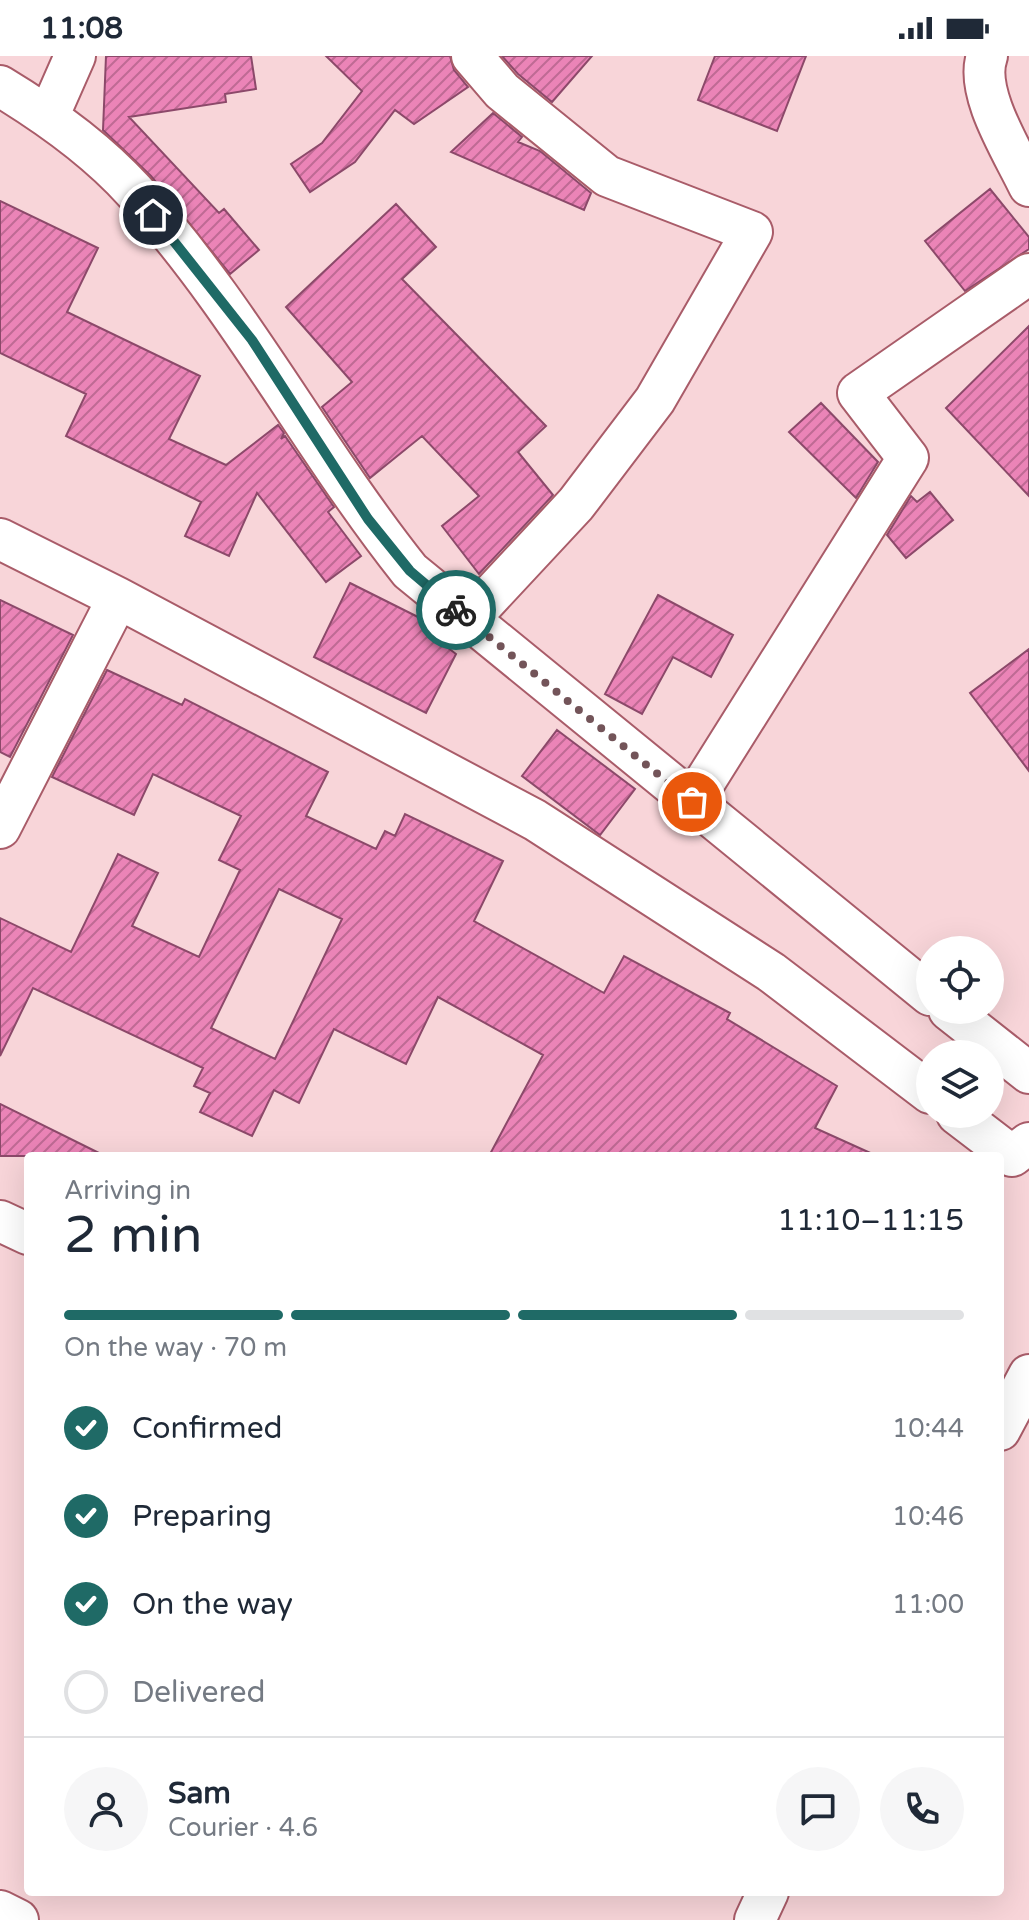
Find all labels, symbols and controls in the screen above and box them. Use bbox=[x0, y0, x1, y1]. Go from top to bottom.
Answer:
text: 11:08 bbox=[40, 10, 123, 47]
pin bbox=[119, 181, 187, 249]
icon: home bbox=[131, 193, 175, 237]
courier bbox=[416, 570, 496, 650]
icon: bike bbox=[434, 588, 478, 632]
pin bbox=[658, 768, 726, 836]
icon: bag bbox=[670, 780, 714, 824]
map controls bbox=[916, 936, 1004, 1128]
button: locate bbox=[916, 936, 1004, 1024]
button: layers bbox=[916, 1040, 1004, 1128]
text: Arriving in bbox=[64, 1175, 191, 1206]
text: 11:10–11:15 bbox=[777, 1202, 964, 1239]
text: 2 min bbox=[64, 1204, 203, 1267]
text: On the way · 70 m bbox=[64, 1332, 287, 1363]
icon: check bbox=[64, 1406, 108, 1450]
text: Confirmed bbox=[132, 1410, 283, 1447]
text: 10:44 bbox=[892, 1413, 964, 1444]
icon: check bbox=[64, 1494, 108, 1538]
text: Preparing bbox=[132, 1498, 272, 1535]
text: 10:46 bbox=[892, 1501, 964, 1532]
icon: check bbox=[64, 1582, 108, 1626]
text: On the way bbox=[132, 1586, 293, 1623]
text: 11:00 bbox=[892, 1589, 964, 1620]
text: Delivered bbox=[132, 1674, 266, 1711]
button: person bbox=[64, 1767, 148, 1851]
button: chat bbox=[776, 1767, 860, 1851]
button: phone bbox=[880, 1767, 964, 1851]
text: Sam bbox=[168, 1775, 231, 1812]
text: Courier · 4.6 bbox=[168, 1812, 318, 1843]

